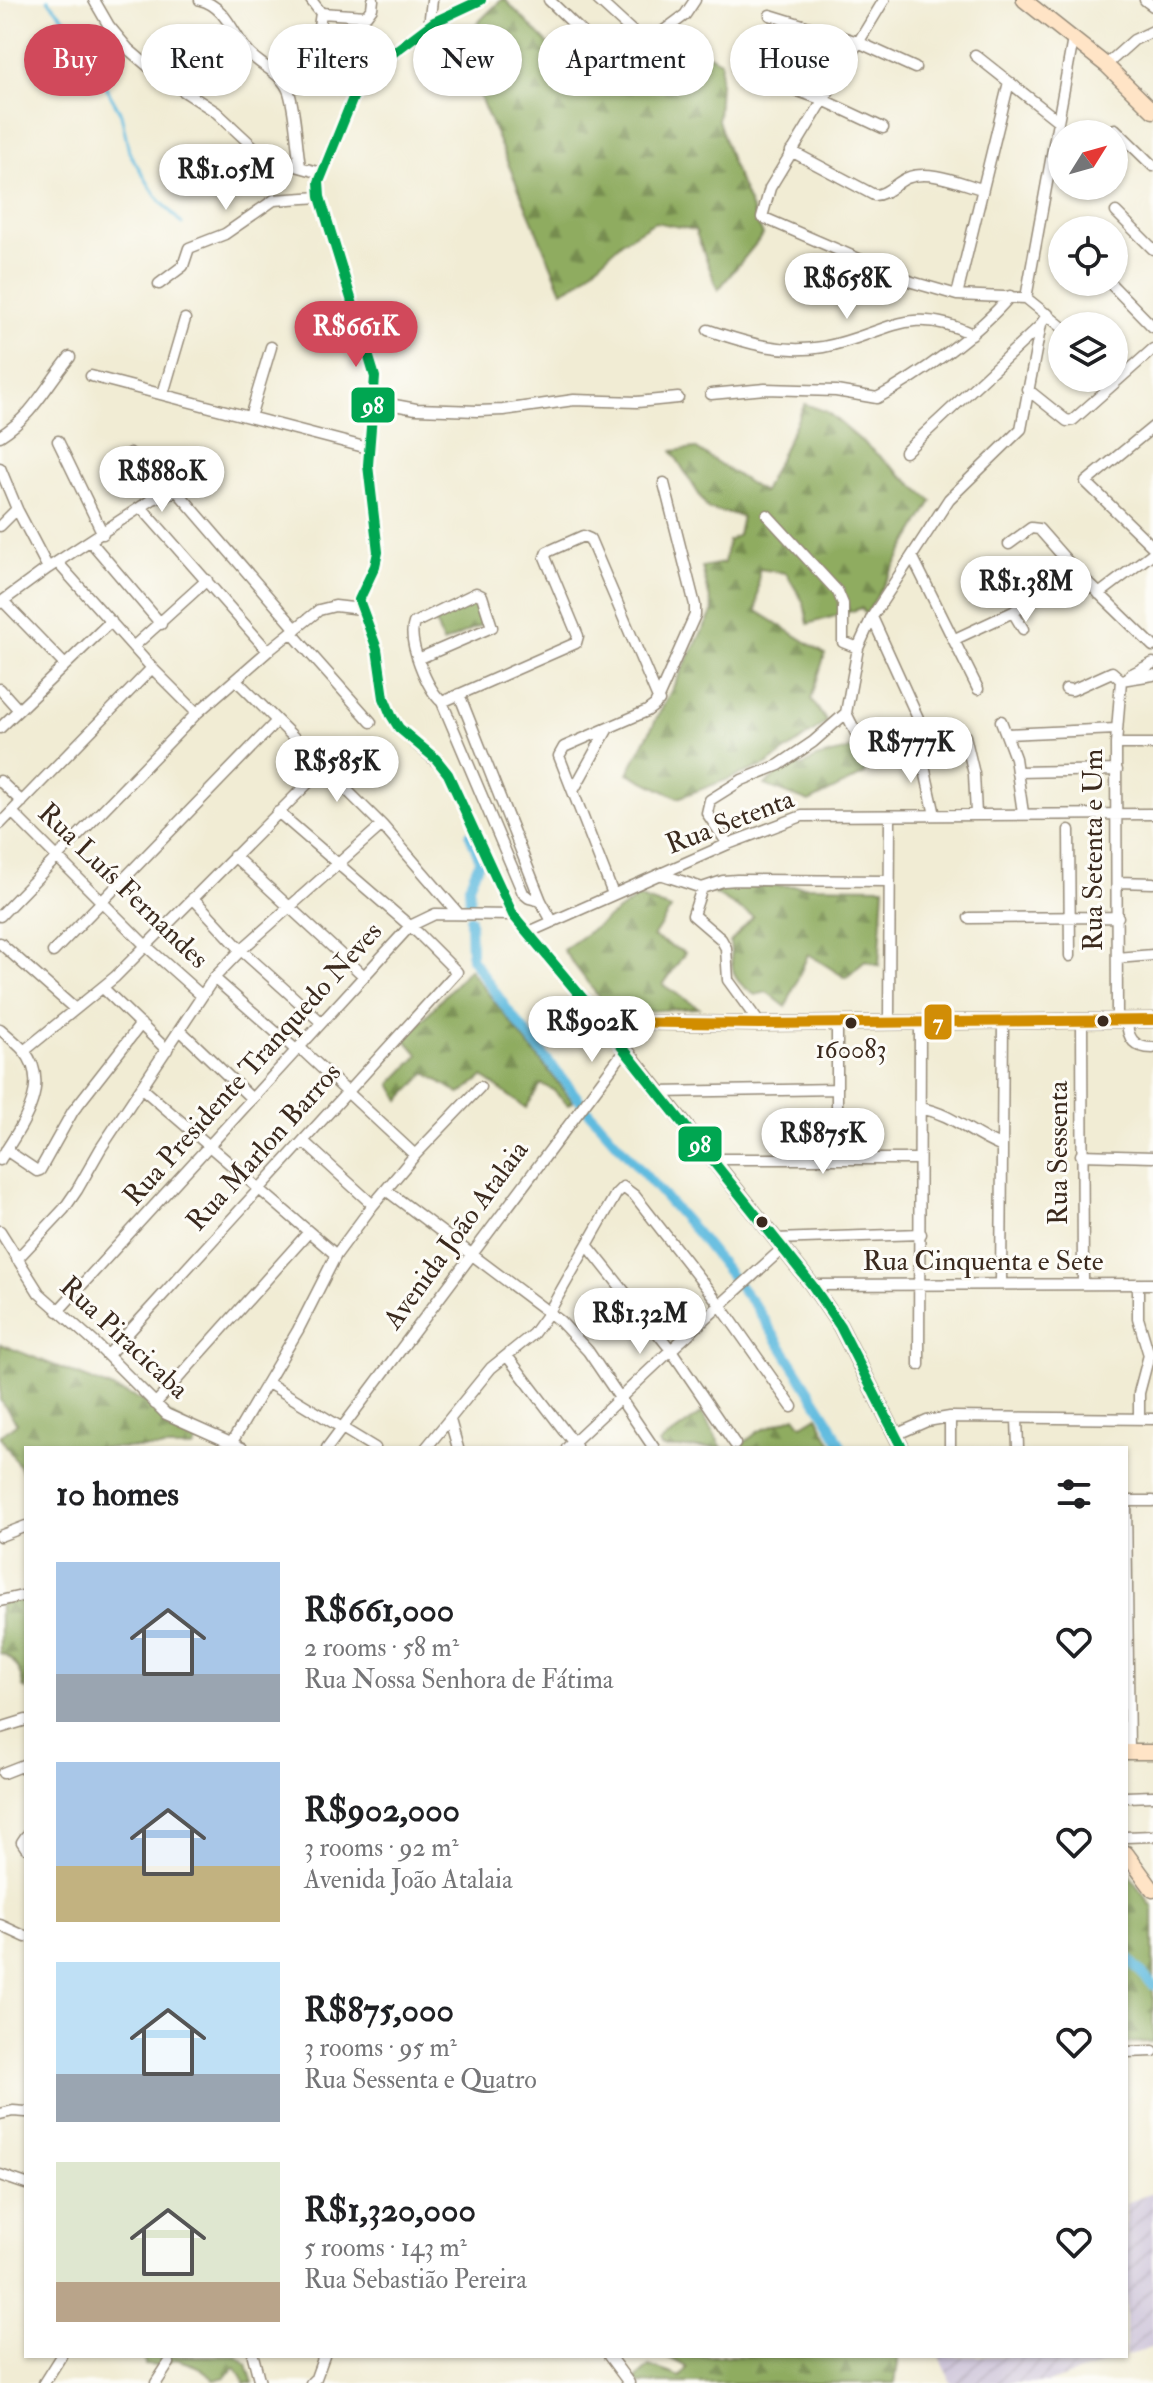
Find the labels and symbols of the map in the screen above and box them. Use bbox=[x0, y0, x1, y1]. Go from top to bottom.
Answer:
north arrow bbox=[1048, 120, 1128, 200]
pin: R$1.05M bbox=[152, 144, 300, 212]
pin: R$658K bbox=[782, 253, 912, 321]
pin: R$661K bbox=[291, 301, 421, 369]
line badge: 98 bbox=[350, 386, 396, 424]
text: 98 bbox=[360, 392, 384, 420]
pin: R$880K bbox=[97, 446, 227, 514]
pin: R$1.38M bbox=[952, 556, 1100, 624]
pin: R$777K bbox=[846, 717, 976, 785]
pin: R$585K bbox=[272, 736, 402, 804]
street label: Rua Setenta e Um bbox=[1076, 748, 1111, 951]
street label: Rua Setenta bbox=[661, 781, 800, 862]
street label: Rua Luís Fernandes bbox=[30, 796, 216, 976]
street label: Rua Presidente Tranquedo Neves bbox=[116, 915, 390, 1213]
pin: R$902K bbox=[527, 996, 657, 1064]
line badge: 7 bbox=[923, 1003, 953, 1041]
text: 7 bbox=[933, 1009, 944, 1037]
unlabelled marker bbox=[1095, 1013, 1111, 1029]
marker: 160083 bbox=[843, 1015, 859, 1031]
place label: 160083 bbox=[815, 1034, 887, 1066]
street label: Rua Marlon Barros bbox=[179, 1055, 349, 1239]
street label: Rua Sessenta bbox=[1041, 1080, 1076, 1225]
pin: R$875K bbox=[758, 1108, 888, 1176]
line badge: 98 bbox=[677, 1125, 723, 1163]
text: 98 bbox=[687, 1131, 711, 1159]
street label: Avenida João Atalaia bbox=[375, 1133, 537, 1337]
unlabelled marker bbox=[754, 1214, 770, 1230]
street label: Rua Cinquenta e Sete bbox=[863, 1244, 1104, 1279]
street label: Rua Piracicaba bbox=[52, 1269, 196, 1407]
pin: R$1.32M bbox=[566, 1288, 714, 1356]

